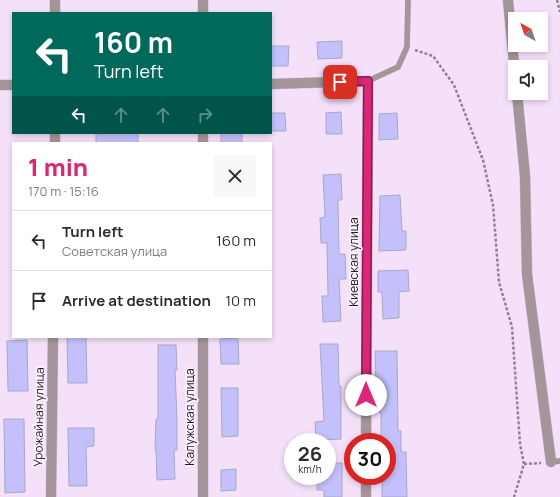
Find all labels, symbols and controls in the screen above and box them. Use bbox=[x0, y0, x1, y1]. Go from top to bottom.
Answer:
north arrow bbox=[508, 12, 548, 52]
map controls bbox=[508, 12, 548, 100]
text: 160 m bbox=[94, 23, 173, 61]
icon: left bbox=[28, 28, 80, 80]
text: Turn left bbox=[94, 59, 164, 83]
button: sound bbox=[508, 60, 548, 100]
pin bbox=[323, 65, 357, 99]
icon: arrive bbox=[329, 71, 351, 93]
icon: left bbox=[68, 104, 90, 126]
icon: ahead bbox=[110, 104, 132, 126]
icon: ahead bbox=[152, 104, 174, 126]
icon: right bbox=[194, 104, 216, 126]
text: 1 min bbox=[28, 150, 88, 183]
button: close bbox=[214, 155, 256, 197]
text: 170 m · 15:16 bbox=[28, 182, 99, 200]
street label: Киевская улица bbox=[345, 217, 362, 307]
text: Turn left bbox=[62, 221, 124, 242]
icon: left bbox=[28, 230, 50, 252]
text: 160 m bbox=[216, 230, 256, 251]
text: Советская улица bbox=[62, 242, 167, 260]
icon: arrive bbox=[28, 290, 50, 312]
text: Arrive at destination bbox=[62, 290, 211, 311]
text: 10 m bbox=[225, 290, 256, 311]
street label: Урожайная улица bbox=[29, 367, 48, 467]
street label: Калужская улица bbox=[181, 368, 198, 466]
position arrow bbox=[345, 374, 387, 416]
speed limit sign: 30 bbox=[344, 433, 396, 485]
text: 26 bbox=[298, 440, 322, 467]
text: km/h bbox=[298, 462, 322, 476]

